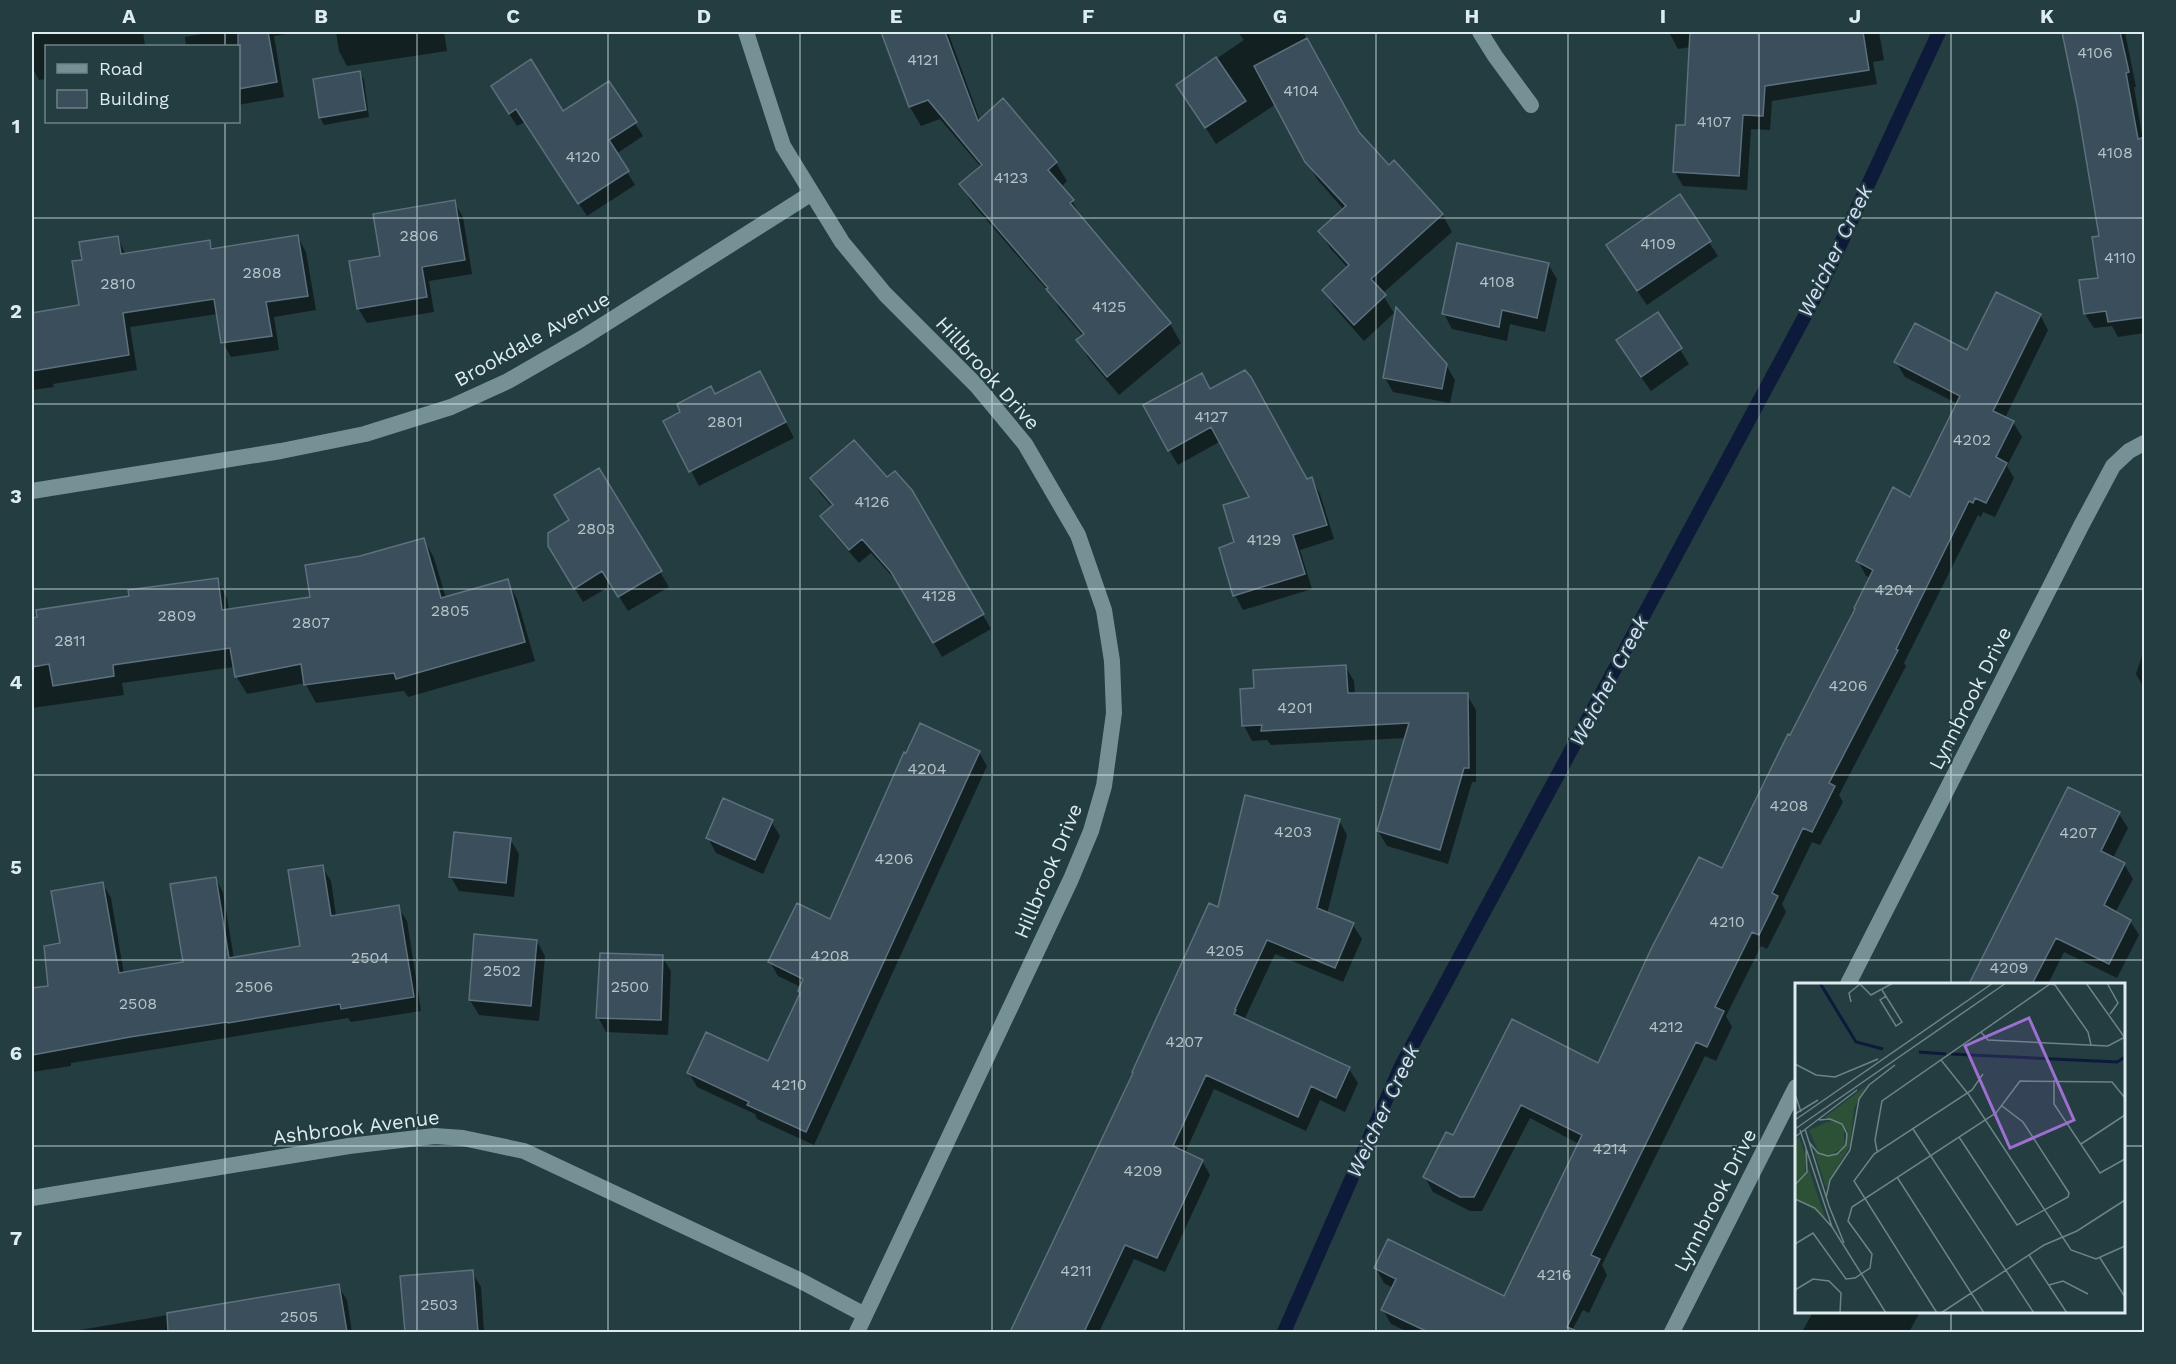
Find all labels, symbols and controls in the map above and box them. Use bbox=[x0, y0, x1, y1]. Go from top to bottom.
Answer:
text: A bbox=[122, 4, 136, 28]
text: B bbox=[314, 4, 328, 28]
text: C bbox=[506, 4, 520, 28]
text: D bbox=[697, 4, 711, 28]
text: E bbox=[890, 4, 902, 28]
text: F bbox=[1082, 4, 1094, 28]
text: G bbox=[1273, 4, 1287, 28]
text: H bbox=[1465, 4, 1479, 28]
text: I bbox=[1660, 4, 1666, 28]
text: J bbox=[1849, 4, 1861, 28]
text: K bbox=[2040, 4, 2054, 28]
house number: 4106 bbox=[2077, 43, 2113, 62]
legend bbox=[45, 45, 240, 123]
house number: 4121 bbox=[907, 50, 939, 69]
text: Road bbox=[99, 58, 143, 79]
house number: 4104 bbox=[1283, 81, 1319, 100]
text: Building bbox=[99, 88, 169, 109]
house number: 4107 bbox=[1697, 112, 1731, 131]
text: 1 bbox=[12, 114, 20, 138]
house number: 4108 bbox=[2097, 143, 2133, 162]
house number: 4120 bbox=[565, 147, 601, 166]
house number: 4123 bbox=[994, 168, 1028, 187]
water label: Weicher Creek bbox=[1792, 180, 1878, 321]
house number: 2806 bbox=[400, 226, 438, 245]
house number: 4109 bbox=[1640, 234, 1676, 253]
house number: 4110 bbox=[2104, 248, 2136, 267]
house number: 2808 bbox=[243, 263, 282, 282]
house number: 4108 bbox=[1479, 272, 1515, 291]
house number: 2810 bbox=[100, 274, 136, 293]
street label: Brookdale Avenue bbox=[450, 286, 614, 392]
house number: 4125 bbox=[1092, 297, 1126, 316]
text: 2 bbox=[10, 299, 22, 323]
street label: Hillbrook Drive bbox=[931, 311, 1045, 435]
house number: 4127 bbox=[1194, 407, 1228, 426]
house number: 2801 bbox=[707, 412, 743, 431]
house number: 4202 bbox=[1953, 430, 1991, 449]
text: 3 bbox=[10, 484, 22, 508]
house number: 4126 bbox=[855, 492, 889, 511]
house number: 2803 bbox=[577, 519, 615, 538]
house number: 4129 bbox=[1247, 530, 1281, 549]
house number: 4204 bbox=[1875, 580, 1914, 599]
house number: 4128 bbox=[922, 586, 956, 605]
house number: 2805 bbox=[431, 601, 469, 620]
house number: 2809 bbox=[157, 606, 197, 625]
water label: Weicher Creek bbox=[1564, 611, 1654, 750]
house number: 2807 bbox=[292, 613, 330, 632]
street label: Lynnbrook Drive bbox=[1924, 623, 2016, 773]
house number: 2811 bbox=[54, 631, 86, 650]
text: 4 bbox=[10, 670, 23, 694]
house number: 4206 bbox=[1829, 676, 1867, 695]
house number: 4201 bbox=[1277, 698, 1313, 717]
house number: 4204 bbox=[908, 759, 947, 778]
house number: 4208 bbox=[1770, 796, 1808, 815]
street label: Hillbrook Drive bbox=[1009, 800, 1087, 942]
house number: 4203 bbox=[1274, 822, 1312, 841]
house number: 4207 bbox=[2059, 823, 2097, 842]
house number: 4206 bbox=[875, 849, 913, 868]
text: 5 bbox=[10, 855, 22, 879]
house number: 4210 bbox=[1709, 912, 1745, 931]
house number: 4205 bbox=[1206, 941, 1244, 960]
house number: 4208 bbox=[811, 946, 849, 965]
house number: 2504 bbox=[351, 948, 389, 967]
house number: 4209 bbox=[1990, 958, 2028, 977]
house number: 2502 bbox=[483, 961, 521, 980]
house number: 2506 bbox=[235, 977, 273, 996]
house number: 2500 bbox=[611, 977, 649, 996]
inset map bbox=[1795, 983, 2125, 1313]
house number: 2508 bbox=[119, 994, 157, 1013]
house number: 4212 bbox=[1649, 1017, 1683, 1036]
house number: 4207 bbox=[1165, 1032, 1203, 1051]
water label: Weicher Creek bbox=[1341, 1040, 1425, 1182]
text: 6 bbox=[10, 1041, 22, 1065]
house number: 4210 bbox=[771, 1075, 807, 1094]
street label: Ashbrook Avenue bbox=[271, 1105, 441, 1149]
street label: Lynnbrook Drive bbox=[1669, 1125, 1761, 1275]
house number: 4214 bbox=[1592, 1139, 1628, 1158]
house number: 4209 bbox=[1124, 1161, 1162, 1180]
text: 7 bbox=[10, 1226, 22, 1250]
house number: 4211 bbox=[1060, 1261, 1092, 1280]
house number: 4216 bbox=[1536, 1265, 1572, 1284]
house number: 2503 bbox=[420, 1295, 458, 1314]
house number: 2505 bbox=[280, 1307, 318, 1326]

